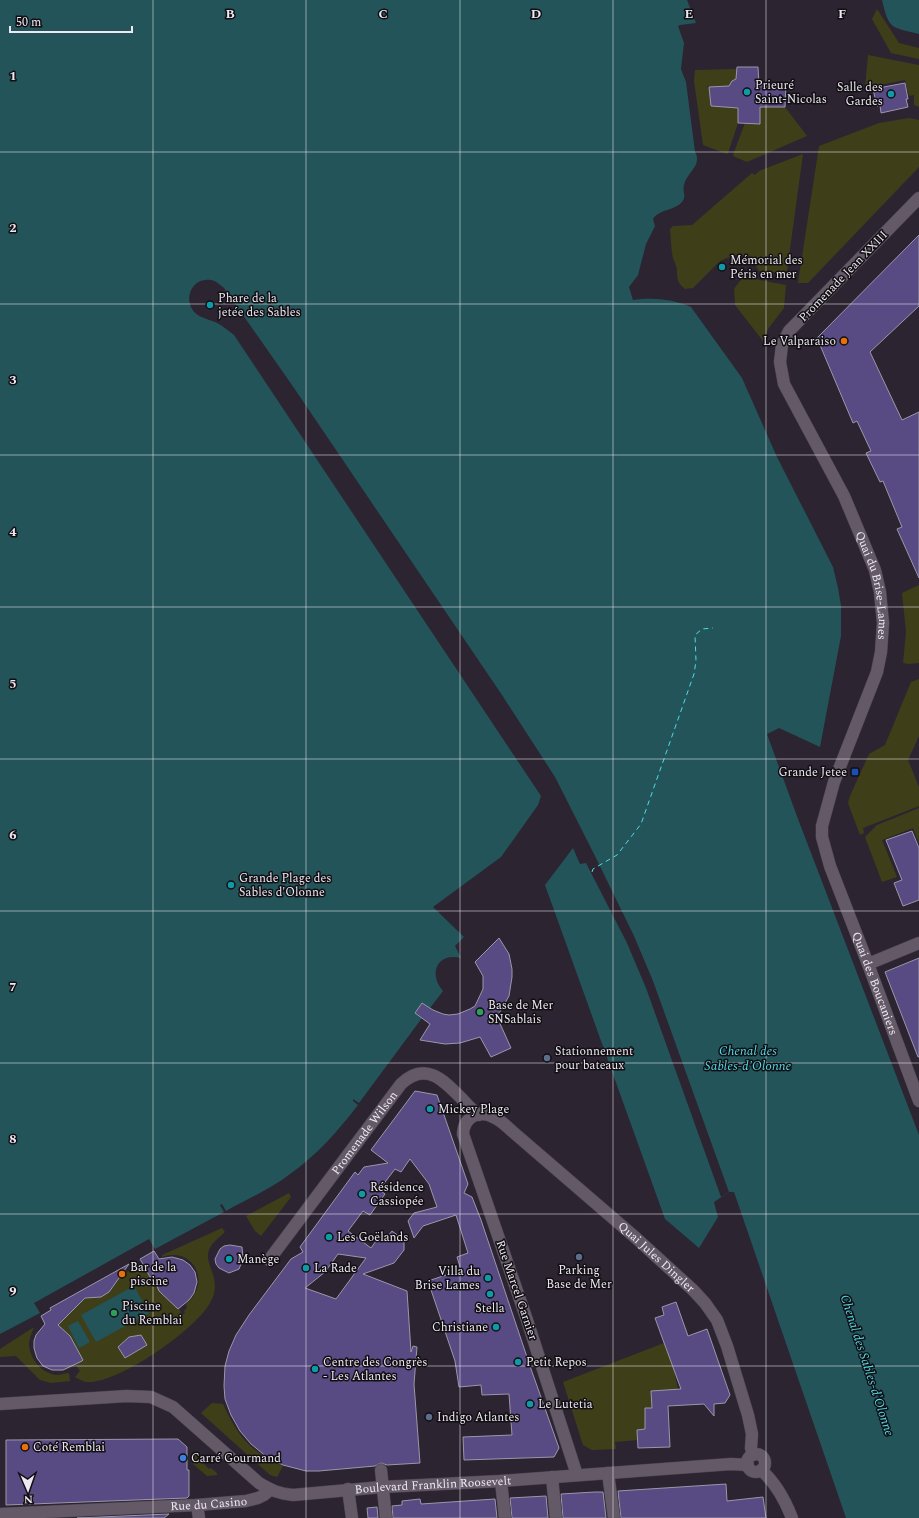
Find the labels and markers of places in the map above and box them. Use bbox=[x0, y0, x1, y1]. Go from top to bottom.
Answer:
place label: Prieuré Saint-Nicolas bbox=[755, 76, 827, 109]
place label: Salle des Gardes bbox=[837, 78, 883, 111]
marker: Prieuré Saint-Nicolas bbox=[742, 87, 752, 97]
marker: Salle des Gardes bbox=[886, 89, 896, 99]
place label: Mémorial des Péris en mer bbox=[730, 251, 803, 284]
marker: Mémorial des Péris en mer bbox=[717, 262, 727, 272]
place label: Phare de la jetée des Sables bbox=[218, 289, 301, 322]
marker: Phare de la jetée des Sables bbox=[205, 300, 215, 310]
place label: Le Valparaiso bbox=[763, 332, 836, 351]
marker: Le Valparaiso bbox=[839, 336, 849, 346]
place label: Grande Jetee bbox=[778, 763, 847, 782]
marker: Grande Jetee bbox=[850, 767, 860, 777]
place label: Grande Plage des Sables d'Olonne bbox=[239, 869, 331, 902]
marker: Grande Plage des Sables d'Olonne bbox=[226, 880, 236, 890]
place label: Base de Mer SNSablais bbox=[488, 996, 554, 1029]
marker: Base de Mer SNSablais bbox=[475, 1007, 485, 1017]
place label: Stationnement pour bateaux bbox=[555, 1042, 633, 1075]
marker: Stationnement pour bateaux bbox=[542, 1053, 552, 1063]
place label: Mickey Plage bbox=[438, 1100, 509, 1119]
marker: Mickey Plage bbox=[425, 1104, 435, 1114]
place label: Résidence Cassiopée bbox=[370, 1178, 424, 1211]
marker: Résidence Cassiopée bbox=[357, 1189, 367, 1199]
place label: Les Goëlands bbox=[337, 1228, 408, 1247]
marker: Les Goëlands bbox=[324, 1232, 334, 1242]
place label: Manège bbox=[237, 1250, 280, 1269]
marker: Parking Base de Mer bbox=[574, 1252, 584, 1262]
marker: Manège bbox=[224, 1254, 234, 1264]
place label: Bar de la piscine bbox=[130, 1258, 177, 1291]
place label: La Rade bbox=[314, 1259, 357, 1278]
place label: Parking Base de Mer bbox=[546, 1261, 612, 1294]
place label: Villa du Brise Lames bbox=[415, 1262, 480, 1295]
marker: La Rade bbox=[301, 1263, 311, 1273]
marker: Bar de la piscine bbox=[117, 1269, 127, 1279]
marker: Villa du Brise Lames bbox=[483, 1273, 493, 1283]
marker: Stella bbox=[485, 1289, 495, 1299]
place label: Piscine du Remblai bbox=[122, 1297, 182, 1330]
place label: Stella bbox=[475, 1299, 505, 1318]
marker: Piscine du Remblai bbox=[109, 1308, 119, 1318]
place label: Christiane bbox=[432, 1318, 488, 1337]
marker: Christiane bbox=[491, 1322, 501, 1332]
place label: Centre des Congrès - Les Atlantes bbox=[323, 1353, 427, 1386]
place label: Petit Repos bbox=[526, 1353, 587, 1372]
marker: Petit Repos bbox=[513, 1357, 523, 1367]
marker: Centre des Congrès - Les Atlantes bbox=[310, 1364, 320, 1374]
place label: Le Lutetia bbox=[538, 1395, 593, 1414]
marker: Le Lutetia bbox=[525, 1399, 535, 1409]
place label: Indigo Atlantes bbox=[437, 1408, 520, 1427]
marker: Indigo Atlantes bbox=[424, 1412, 434, 1422]
place label: Coté Remblai bbox=[33, 1438, 105, 1457]
marker: Coté Remblai bbox=[20, 1442, 30, 1452]
place label: Carré Gourmand bbox=[191, 1449, 281, 1468]
marker: Carré Gourmand bbox=[178, 1453, 188, 1463]

